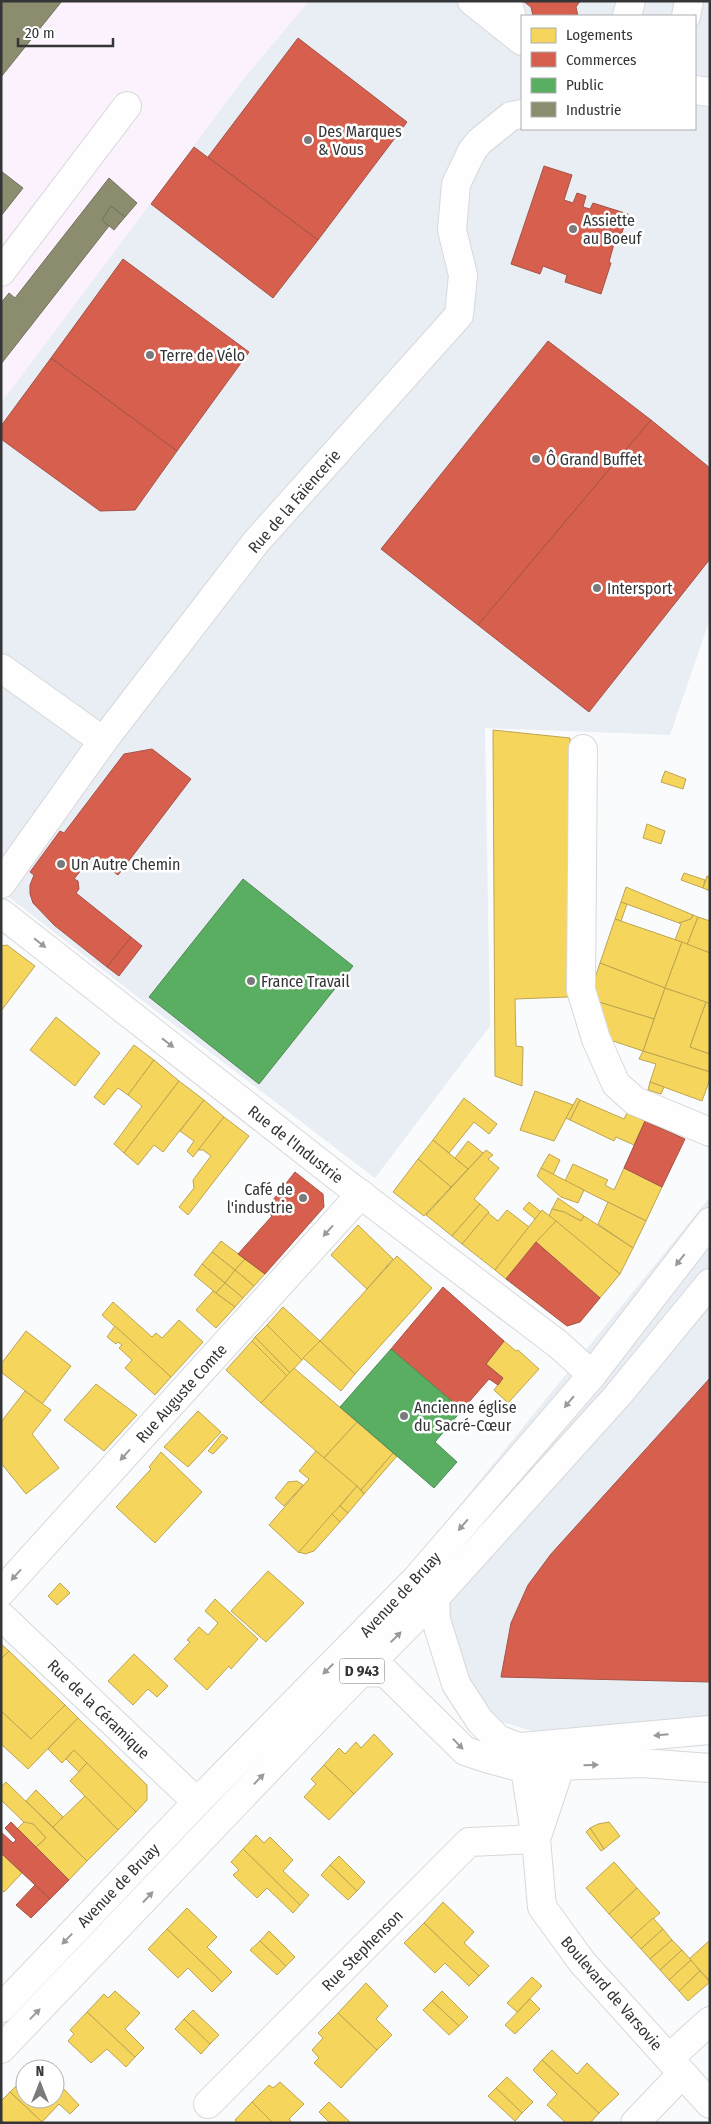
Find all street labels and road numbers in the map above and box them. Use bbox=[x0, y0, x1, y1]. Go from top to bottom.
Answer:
street label: Rue de la Faïencerie bbox=[244, 446, 345, 557]
street label: Rue de l'Industrie bbox=[244, 1101, 347, 1187]
street label: Rue Auguste Comte bbox=[132, 1340, 231, 1447]
street label: Avenue de Bruay bbox=[356, 1547, 445, 1641]
street label: Rue de la Céramique bbox=[44, 1656, 154, 1763]
road number: D 943 bbox=[340, 1658, 384, 1684]
street label: Avenue de Bruay bbox=[73, 1839, 164, 1931]
street label: Rue Stephenson bbox=[318, 1906, 407, 1995]
street label: Boulevard de Varsovie bbox=[557, 1932, 666, 2054]

